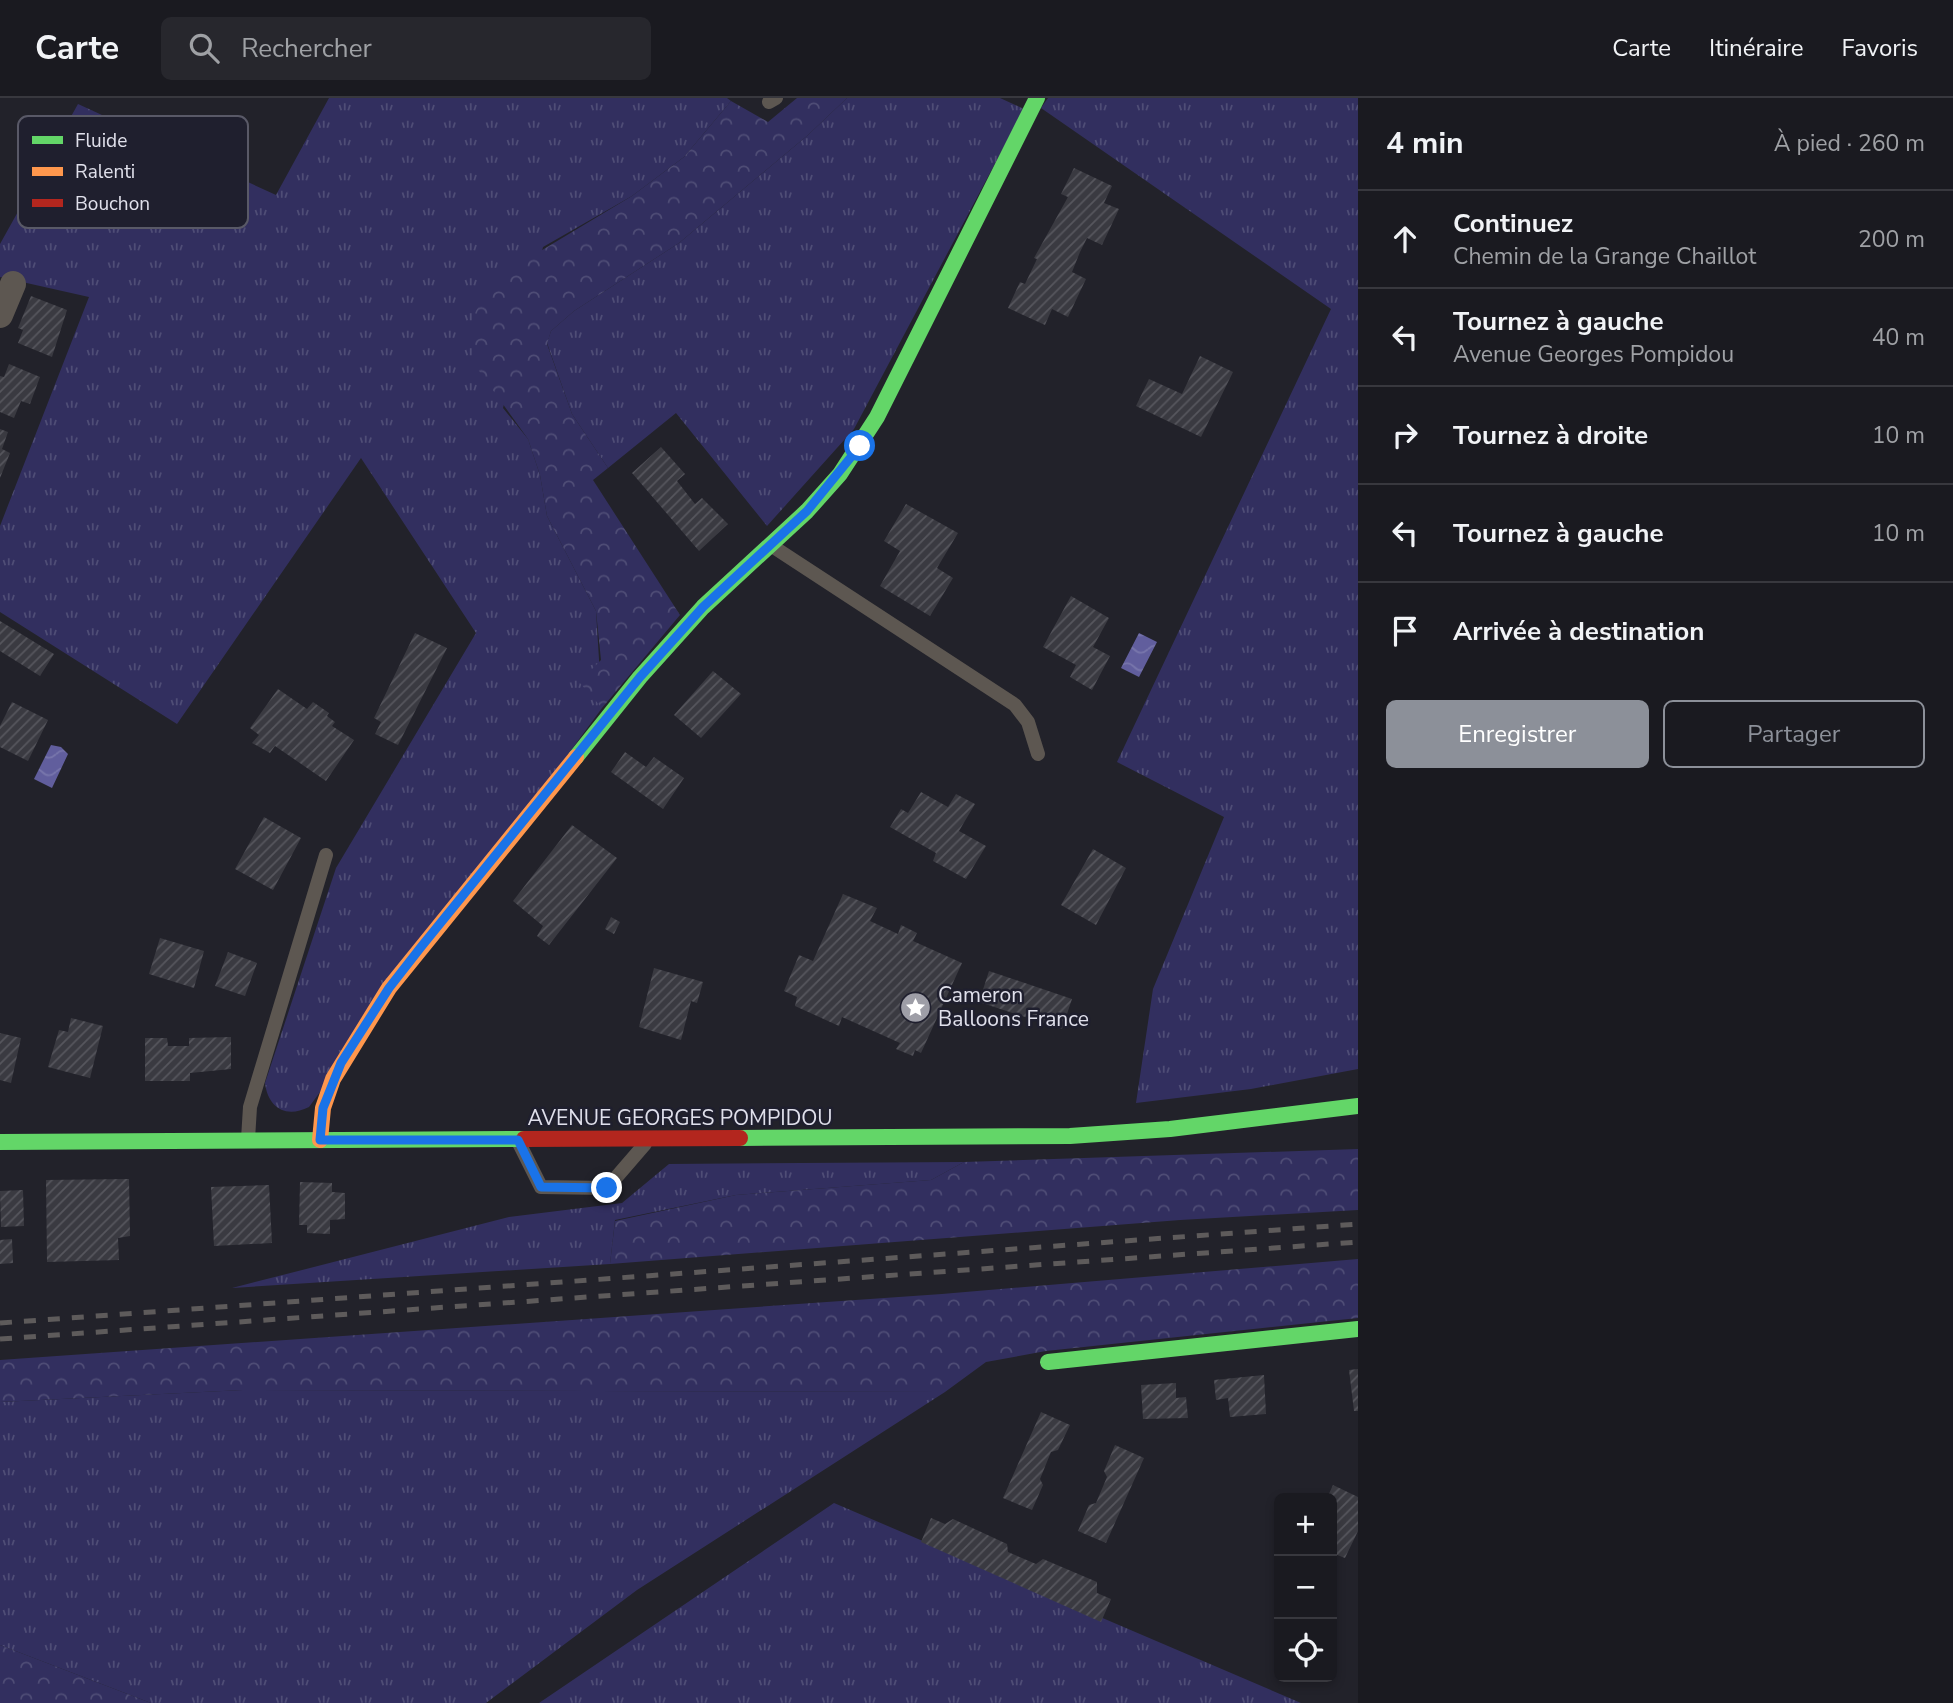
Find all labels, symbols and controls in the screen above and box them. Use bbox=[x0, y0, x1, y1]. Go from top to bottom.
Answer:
search box bbox=[161, 17, 651, 80]
text: Carte bbox=[35, 26, 119, 71]
icon: search bbox=[185, 29, 223, 67]
text: Rechercher bbox=[241, 31, 372, 66]
text: Carte bbox=[1612, 32, 1671, 64]
text: Itinéraire bbox=[1709, 32, 1803, 64]
text: Favoris bbox=[1841, 32, 1918, 64]
legend bbox=[18, 116, 248, 228]
text: 4 min bbox=[1386, 123, 1464, 164]
text: Fluide bbox=[75, 128, 127, 154]
text: À pied · 260 m bbox=[1774, 128, 1925, 159]
text: Ralenti bbox=[75, 159, 135, 185]
text: Bouchon bbox=[75, 191, 150, 217]
text: Continuez bbox=[1453, 206, 1573, 241]
icon: ahead bbox=[1386, 220, 1424, 258]
text: 200 m bbox=[1858, 224, 1925, 255]
text: Chemin de la Grange Chaillot bbox=[1453, 241, 1756, 272]
text: Tournez à gauche bbox=[1453, 304, 1664, 339]
icon: left bbox=[1386, 318, 1424, 356]
text: 40 m bbox=[1872, 322, 1925, 353]
text: Avenue Georges Pompidou bbox=[1453, 339, 1734, 370]
icon: right bbox=[1386, 416, 1424, 454]
text: Tournez à droite bbox=[1453, 418, 1648, 453]
text: 10 m bbox=[1872, 420, 1925, 451]
route start bbox=[844, 430, 875, 461]
icon: left bbox=[1386, 514, 1424, 552]
text: Tournez à gauche bbox=[1453, 516, 1664, 551]
text: 10 m bbox=[1872, 518, 1925, 549]
icon: arrive bbox=[1386, 612, 1424, 650]
text: Arrivée à destination bbox=[1453, 614, 1704, 649]
button: Enregistrer bbox=[1386, 700, 1649, 768]
button: Partager bbox=[1663, 700, 1925, 768]
place label: Cameron Balloons France bbox=[938, 981, 1089, 1033]
place icon: Cameron Balloons France bbox=[898, 990, 932, 1024]
street label: AVENUE GEORGES POMPIDOU bbox=[527, 1104, 833, 1132]
route end bbox=[591, 1172, 622, 1203]
map controls bbox=[1274, 1493, 1337, 1682]
button: + bbox=[1274, 1493, 1337, 1556]
button: − bbox=[1274, 1556, 1337, 1619]
button: locate bbox=[1274, 1619, 1337, 1682]

